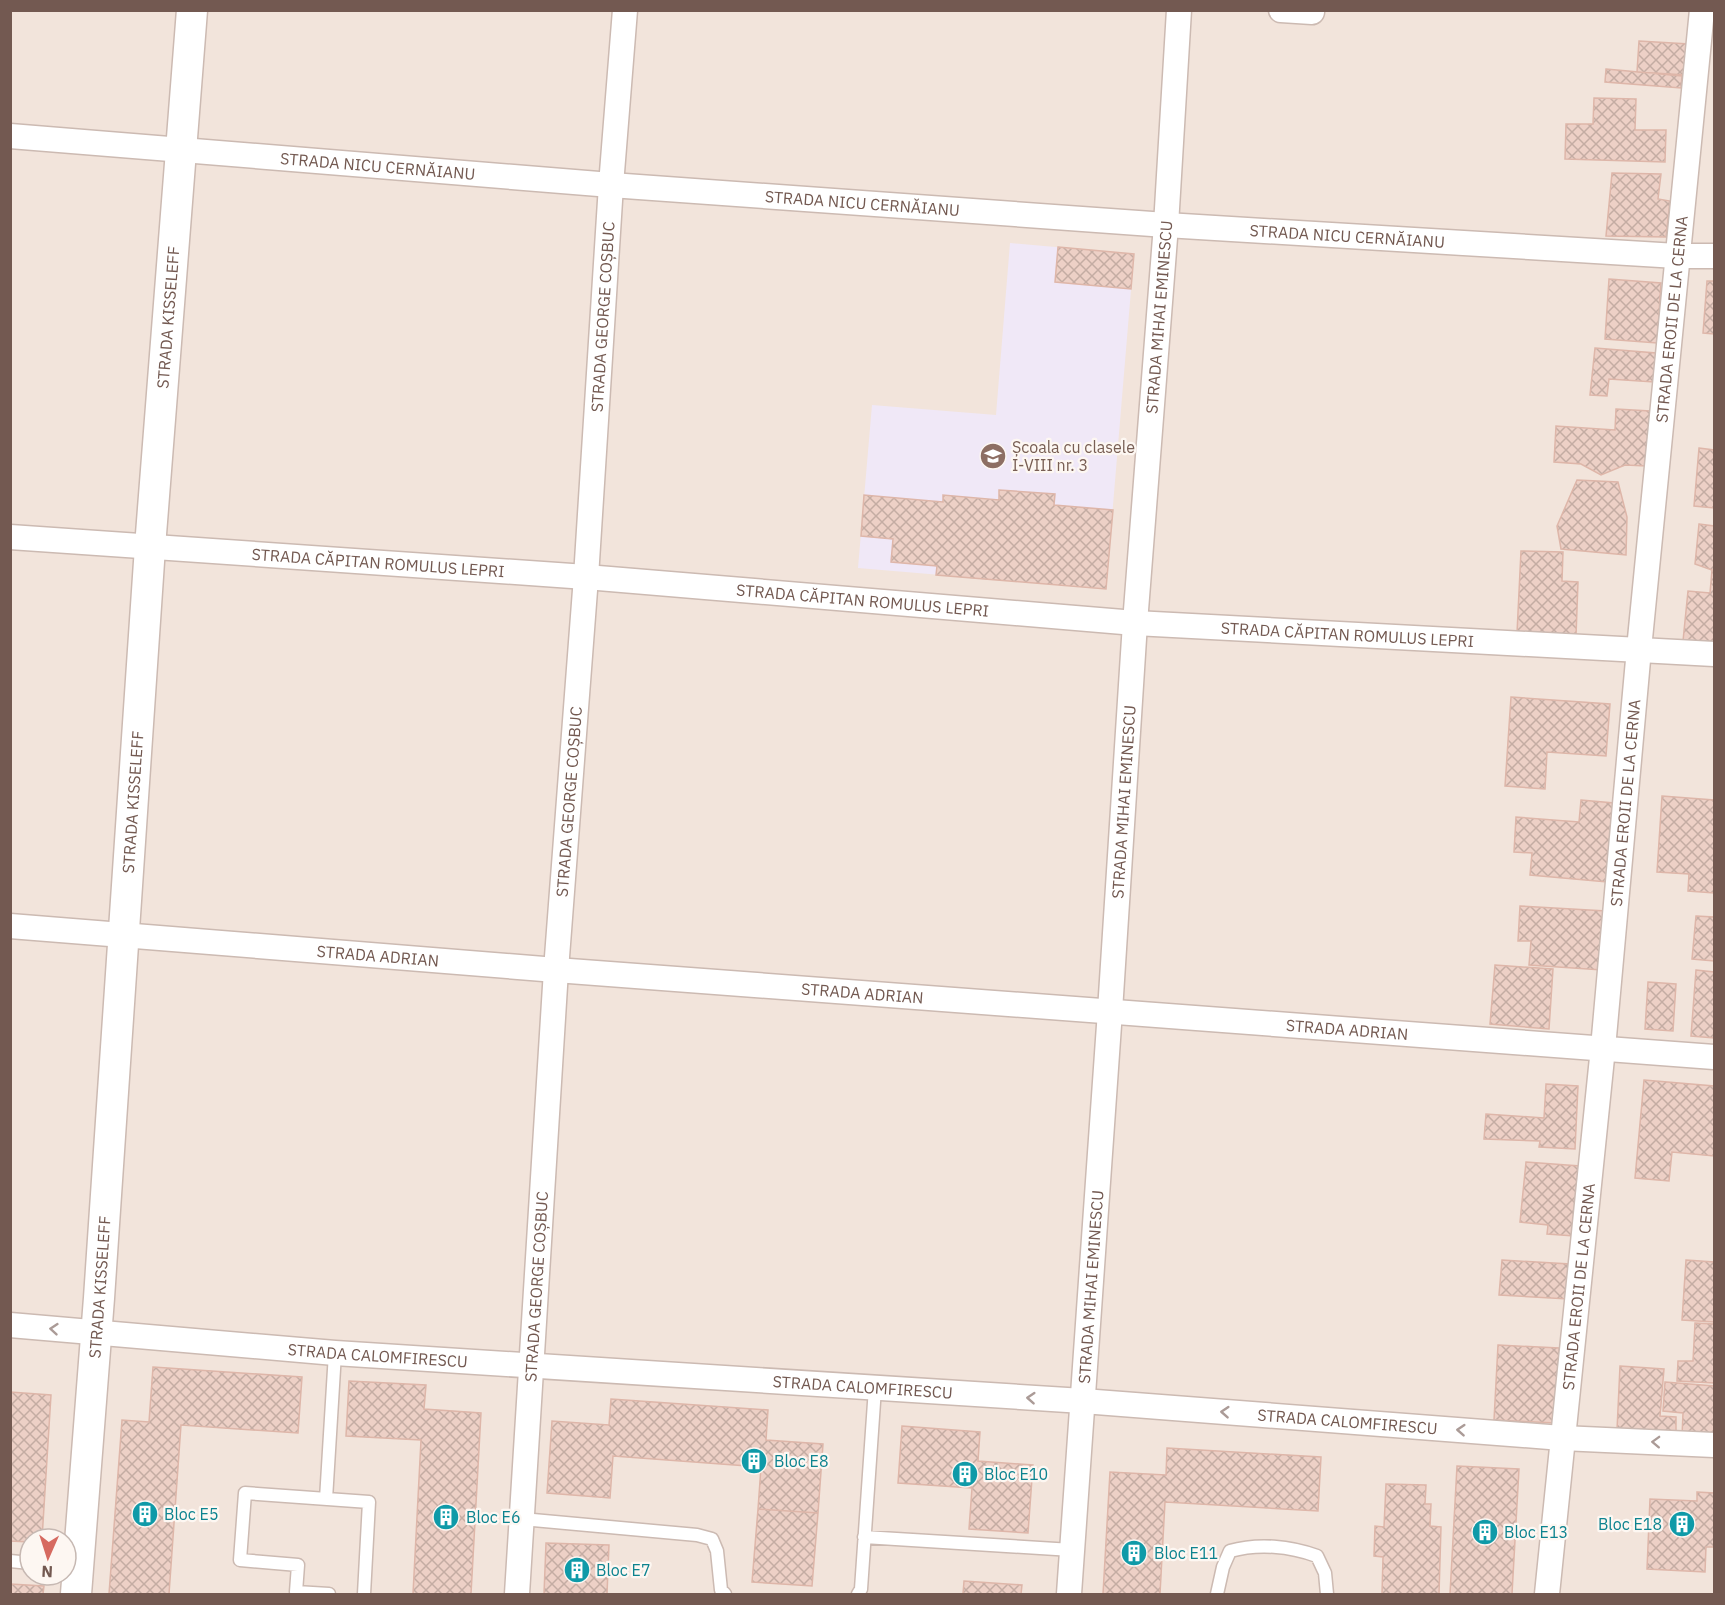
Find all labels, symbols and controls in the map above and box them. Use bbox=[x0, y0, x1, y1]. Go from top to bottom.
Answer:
street label: STRADA NICU CERNĂIANU bbox=[279, 148, 476, 184]
street label: STRADA NICU CERNĂIANU bbox=[764, 186, 961, 220]
street label: STRADA EROII DE LA CERNA bbox=[1651, 215, 1692, 424]
street label: STRADA MIHAI EMINESCU bbox=[1141, 220, 1176, 415]
street label: STRADA NICU CERNĂIANU bbox=[1249, 220, 1445, 252]
street label: STRADA GEORGE COȘBUC bbox=[587, 221, 619, 413]
street label: STRADA KISSELEFF bbox=[152, 245, 184, 389]
place label: Școala cu clasele I-VIII nr. 3 bbox=[1012, 437, 1135, 475]
school or university icon: Școala cu clasele I-VIII nr. 3 bbox=[978, 441, 1008, 471]
street label: STRADA CĂPITAN ROMULUS LEPRI bbox=[251, 544, 505, 581]
street label: STRADA CĂPITAN ROMULUS LEPRI bbox=[735, 580, 990, 621]
street label: STRADA CĂPITAN ROMULUS LEPRI bbox=[1220, 618, 1475, 651]
street label: STRADA EROII DE LA CERNA bbox=[1606, 698, 1644, 907]
street label: STRADA MIHAI EMINESCU bbox=[1107, 704, 1140, 899]
street label: STRADA GEORGE COȘBUC bbox=[552, 706, 586, 898]
street label: STRADA KISSELEFF bbox=[118, 730, 148, 874]
street label: STRADA ADRIAN bbox=[316, 941, 440, 971]
street label: STRADA ADRIAN bbox=[800, 978, 924, 1008]
street label: STRADA ADRIAN bbox=[1285, 1015, 1409, 1044]
street label: STRADA EROII DE LA CERNA bbox=[1558, 1182, 1599, 1391]
street label: STRADA MIHAI EMINESCU bbox=[1074, 1189, 1107, 1384]
street label: STRADA GEORGE COȘBUC bbox=[520, 1191, 552, 1383]
street label: STRADA KISSELEFF bbox=[84, 1215, 115, 1359]
one-way arrow bbox=[49, 1323, 58, 1336]
street label: STRADA CALOMFIRESCU bbox=[287, 1339, 468, 1371]
street label: STRADA CALOMFIRESCU bbox=[772, 1371, 953, 1403]
one-way arrow bbox=[1026, 1391, 1035, 1404]
street label: STRADA CALOMFIRESCU bbox=[1257, 1405, 1438, 1438]
one-way arrow bbox=[1221, 1406, 1230, 1419]
one-way arrow bbox=[1457, 1424, 1466, 1437]
one-way arrow bbox=[1652, 1436, 1661, 1448]
building icon: Bloc E8 bbox=[739, 1446, 769, 1476]
place label: Bloc E8 bbox=[774, 1451, 829, 1471]
building icon: Bloc E10 bbox=[950, 1459, 980, 1489]
place label: Bloc E10 bbox=[984, 1464, 1048, 1484]
building icon: Bloc E5 bbox=[130, 1499, 160, 1529]
building icon: Bloc E6 bbox=[431, 1502, 461, 1532]
place label: Bloc E5 bbox=[164, 1504, 219, 1524]
place label: Bloc E6 bbox=[466, 1507, 521, 1527]
building icon: Bloc E18 bbox=[1667, 1509, 1697, 1539]
place label: Bloc E18 bbox=[1598, 1514, 1662, 1534]
building icon: Bloc E13 bbox=[1470, 1517, 1500, 1547]
place label: Bloc E13 bbox=[1504, 1522, 1568, 1542]
north arrow bbox=[18, 1527, 78, 1587]
building icon: Bloc E11 bbox=[1119, 1538, 1149, 1568]
place label: Bloc E11 bbox=[1154, 1543, 1218, 1563]
building icon: Bloc E7 bbox=[562, 1555, 592, 1585]
place label: Bloc E7 bbox=[596, 1560, 651, 1580]
text: N bbox=[41, 1562, 54, 1582]

